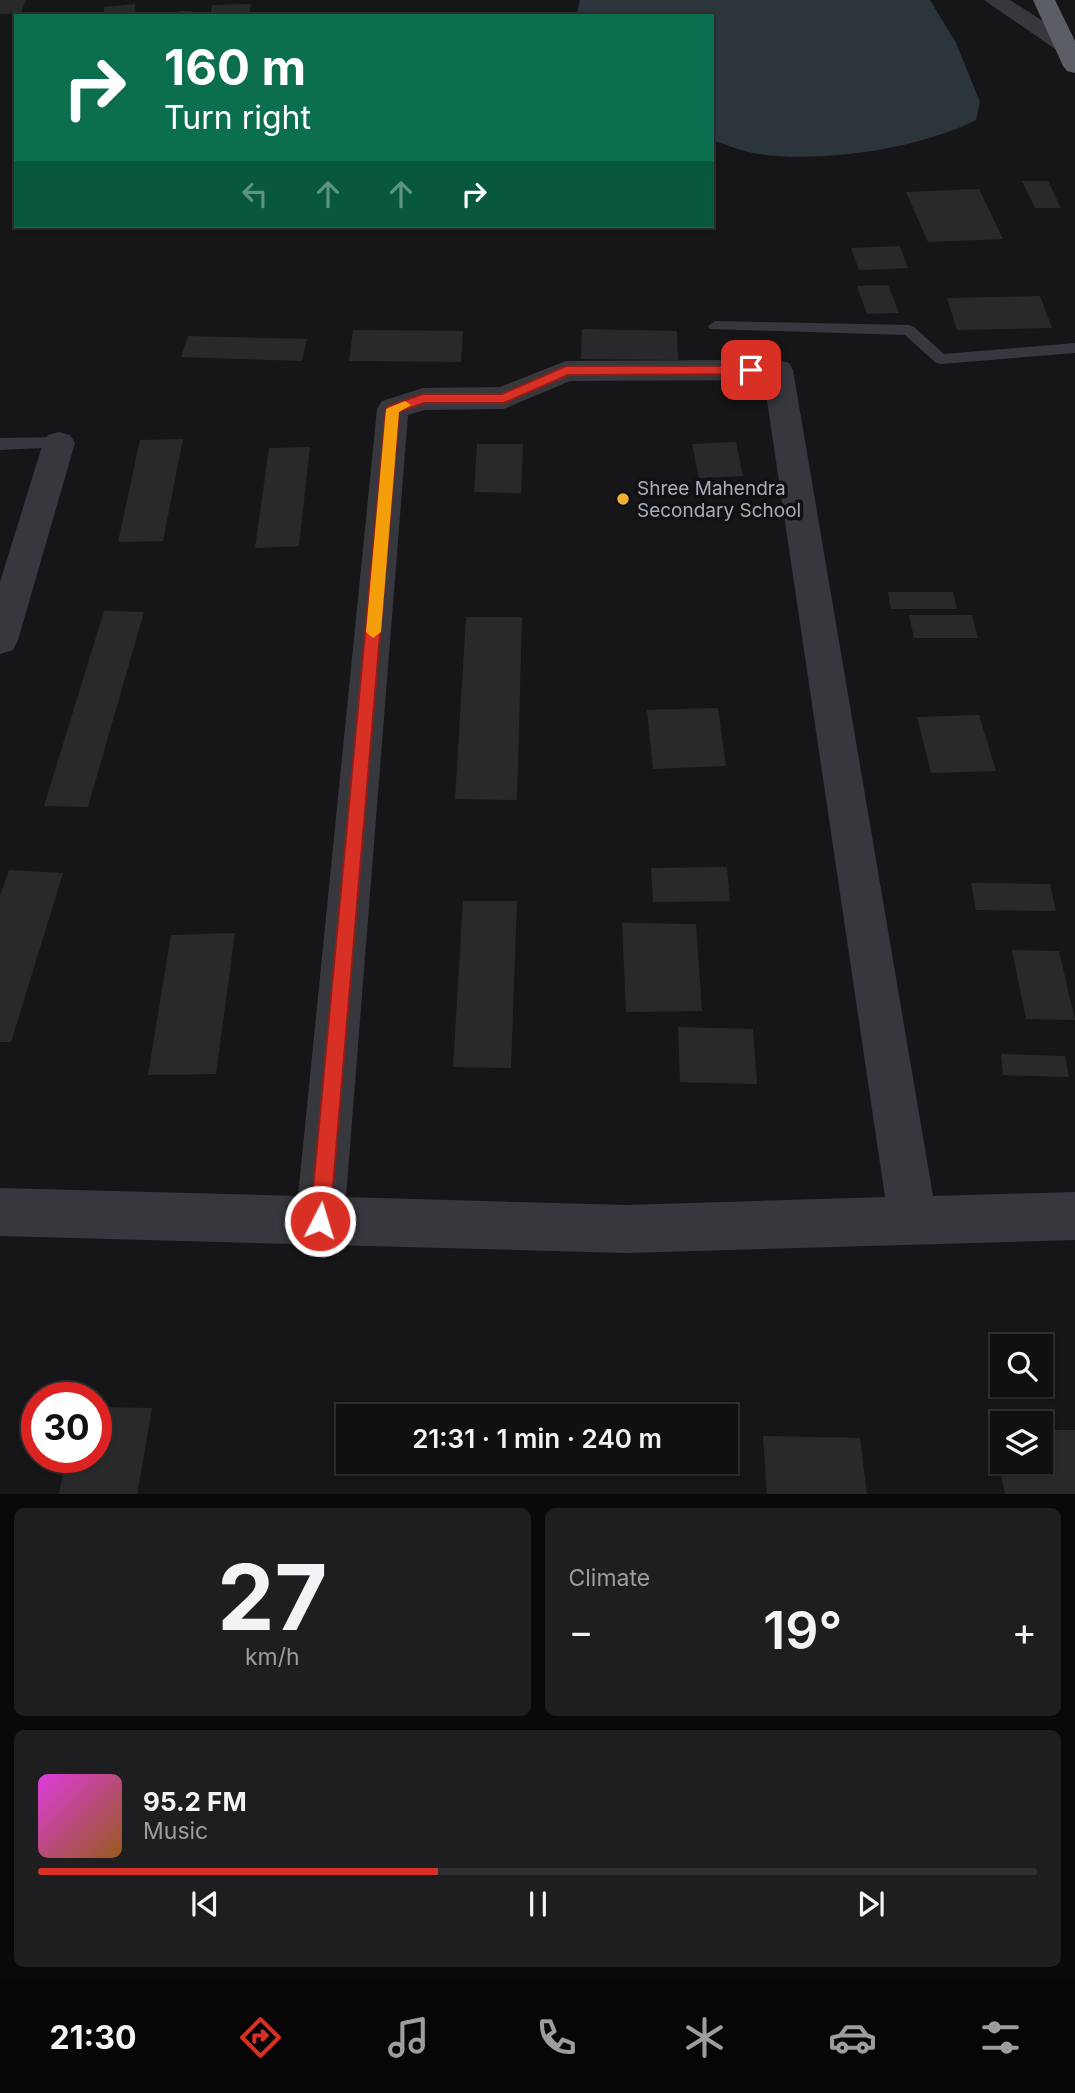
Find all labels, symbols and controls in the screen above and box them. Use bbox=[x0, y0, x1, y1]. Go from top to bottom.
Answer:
text: 160 m bbox=[164, 38, 306, 97]
icon: right bbox=[49, 42, 140, 133]
text: Turn right bbox=[164, 98, 311, 137]
icon: left bbox=[236, 175, 274, 213]
icon: ahead bbox=[309, 175, 347, 213]
icon: ahead bbox=[382, 175, 420, 213]
icon: right bbox=[455, 175, 493, 213]
pin bbox=[721, 340, 781, 400]
icon: arrive bbox=[732, 351, 770, 389]
place label: Shree Mahendra Secondary School bbox=[637, 477, 801, 522]
marker: Shree Mahendra Secondary School bbox=[615, 491, 631, 507]
position arrow bbox=[283, 1184, 357, 1258]
map controls bbox=[990, 1334, 1053, 1474]
button: search bbox=[990, 1334, 1053, 1397]
speed limit sign: 30 bbox=[21, 1382, 112, 1473]
button: layers bbox=[990, 1411, 1053, 1474]
text: 21:31 · 1 min · 240 m bbox=[412, 1423, 662, 1454]
text: 27 bbox=[217, 1542, 327, 1652]
text: Climate bbox=[569, 1564, 650, 1592]
text: 19° bbox=[763, 1599, 842, 1662]
text: − bbox=[569, 1608, 594, 1654]
text: + bbox=[1012, 1608, 1037, 1654]
text: km/h bbox=[245, 1643, 300, 1671]
text: 95.2 FM bbox=[143, 1786, 247, 1817]
text: Music bbox=[143, 1817, 208, 1845]
icon: previous bbox=[186, 1885, 224, 1923]
icon: pause bbox=[519, 1885, 557, 1923]
icon: next bbox=[852, 1885, 890, 1923]
icon: directions bbox=[236, 2013, 285, 2062]
icon: music bbox=[384, 2013, 433, 2062]
icon: phone bbox=[532, 2013, 581, 2062]
icon: climate bbox=[680, 2013, 729, 2062]
icon: car bbox=[828, 2013, 877, 2062]
icon: filters bbox=[976, 2013, 1025, 2062]
text: 21:30 bbox=[50, 2018, 136, 2057]

